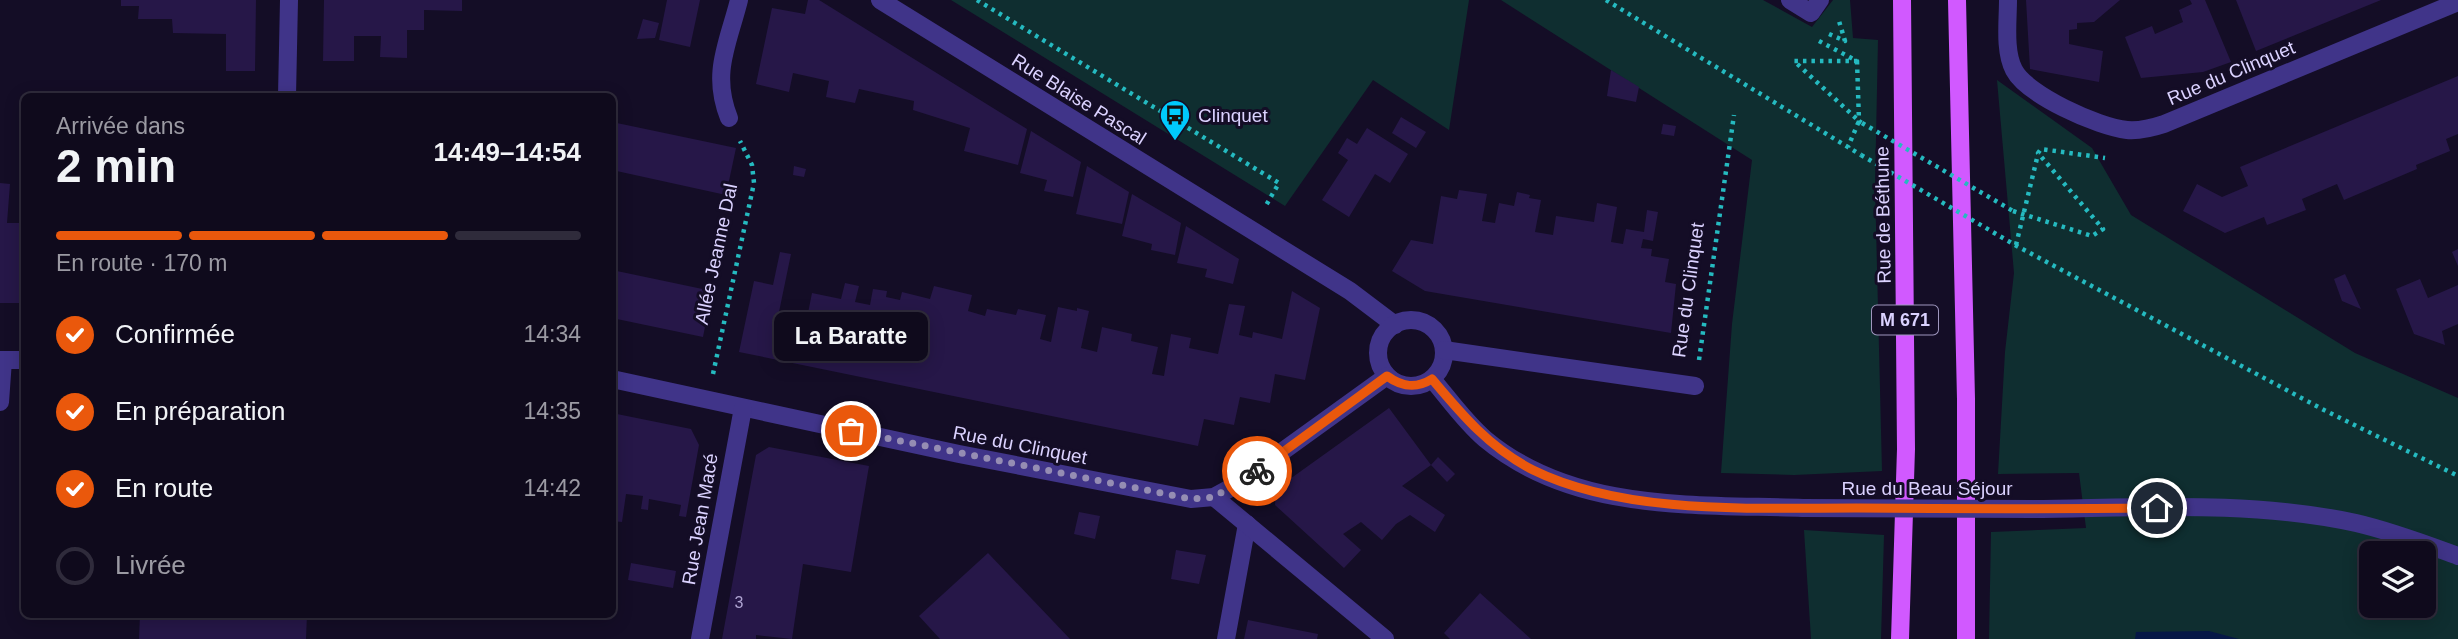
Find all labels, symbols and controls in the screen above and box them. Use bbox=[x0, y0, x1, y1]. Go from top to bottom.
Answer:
street label: Rue du Clinquet bbox=[2164, 36, 2298, 109]
street label: Rue Blaise Pascal bbox=[1008, 49, 1150, 149]
bus stop icon: Clinquet bbox=[1158, 98, 1192, 142]
place label: Clinquet bbox=[1198, 105, 1268, 126]
text: Arrivée dans bbox=[56, 113, 185, 139]
text: 14:49–14:54 bbox=[434, 137, 581, 167]
text: 2 min bbox=[56, 140, 176, 192]
street label: Rue de Béthune bbox=[1871, 146, 1895, 284]
street label: Allée Jeanne Dal bbox=[691, 182, 741, 326]
street label: Rue du Clinquet bbox=[1668, 220, 1708, 359]
text: En route · 170 m bbox=[56, 250, 227, 276]
road number: M 671 bbox=[1872, 306, 1938, 334]
callout: La Baratte bbox=[774, 312, 928, 361]
icon: check bbox=[56, 316, 94, 354]
text: Confirmée bbox=[115, 319, 235, 349]
text: 14:34 bbox=[523, 321, 581, 347]
text: La Baratte bbox=[795, 323, 907, 349]
icon: check bbox=[56, 393, 94, 431]
text: En préparation bbox=[115, 396, 286, 426]
text: 14:35 bbox=[523, 398, 581, 424]
pin bbox=[821, 401, 881, 461]
icon: bag bbox=[832, 412, 870, 450]
street label: Rue du Clinquet bbox=[951, 422, 1090, 468]
courier bbox=[1222, 436, 1292, 506]
street label: Rue Jean Macé bbox=[678, 452, 722, 586]
icon: bike bbox=[1238, 452, 1276, 490]
icon: check bbox=[56, 470, 94, 508]
text: En route bbox=[115, 473, 213, 503]
text: 14:42 bbox=[523, 475, 581, 501]
street label: Rue du Beau Séjour bbox=[1841, 478, 2013, 499]
pin bbox=[2127, 478, 2187, 538]
icon: home bbox=[2138, 489, 2176, 527]
map controls bbox=[2359, 541, 2436, 618]
button: layers bbox=[2359, 541, 2436, 618]
text: Livrée bbox=[115, 550, 186, 580]
house number: 3 bbox=[735, 594, 744, 611]

